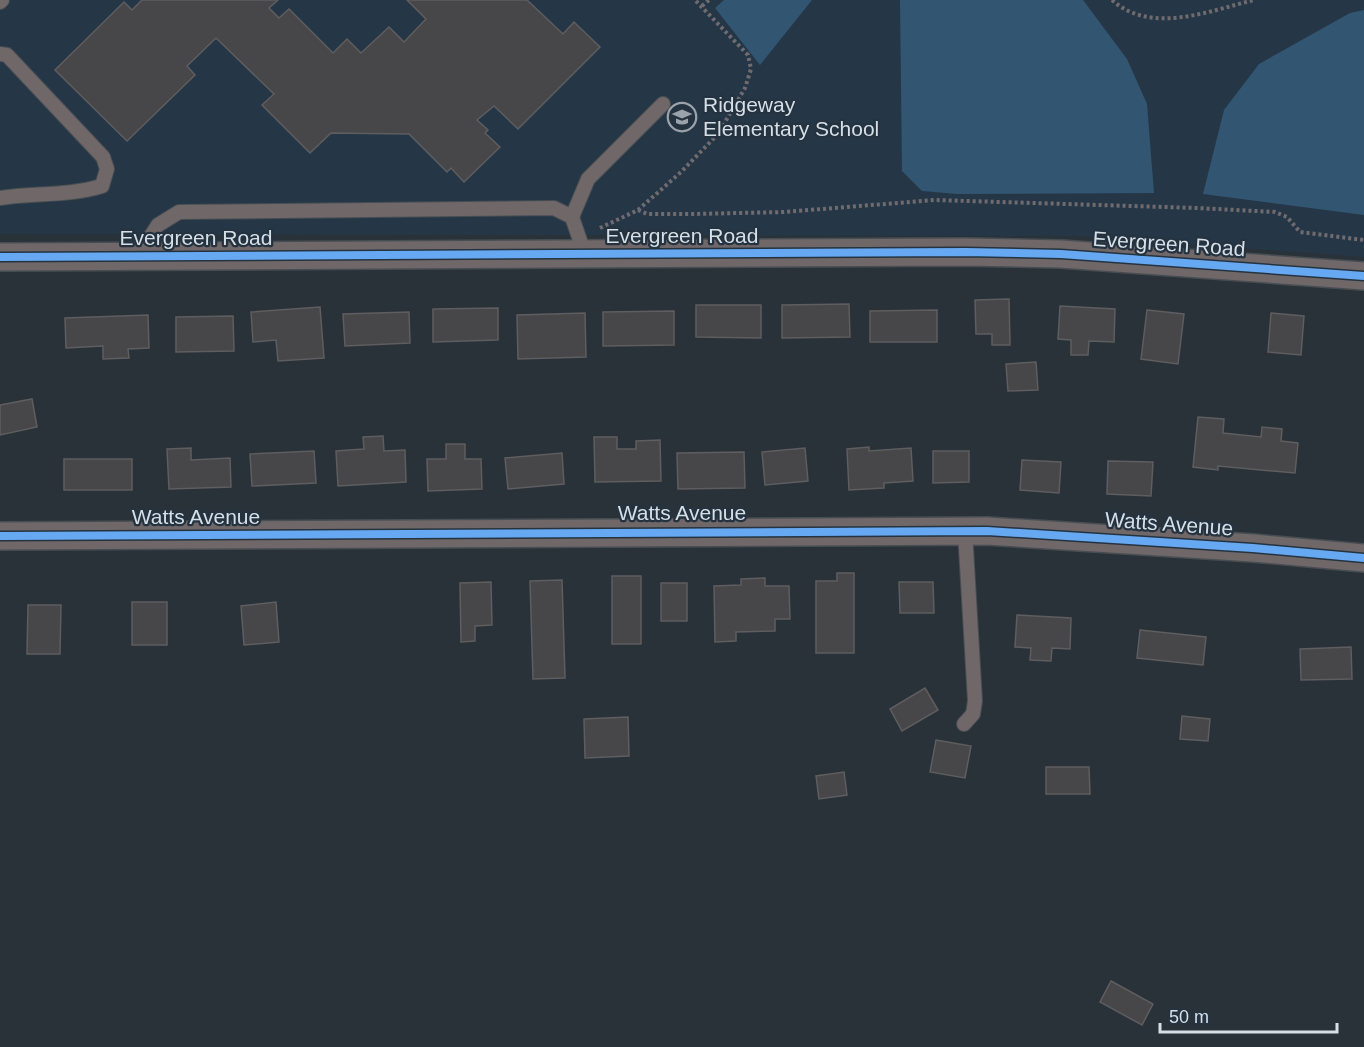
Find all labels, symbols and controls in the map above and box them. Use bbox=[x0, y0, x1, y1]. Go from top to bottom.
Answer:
place label: Ridgeway Elementary School bbox=[703, 93, 879, 140]
school or university icon: Ridgeway Elementary School bbox=[666, 101, 698, 133]
street label: Evergreen Road bbox=[606, 224, 758, 247]
street label: Evergreen Road bbox=[120, 226, 272, 249]
street label: Evergreen Road bbox=[1092, 227, 1246, 260]
street label: Watts Avenue bbox=[618, 501, 746, 524]
street label: Watts Avenue bbox=[132, 505, 260, 528]
street label: Watts Avenue bbox=[1104, 508, 1234, 539]
scale bar bbox=[1160, 996, 1337, 1034]
text: 50 m bbox=[1169, 1007, 1209, 1027]

